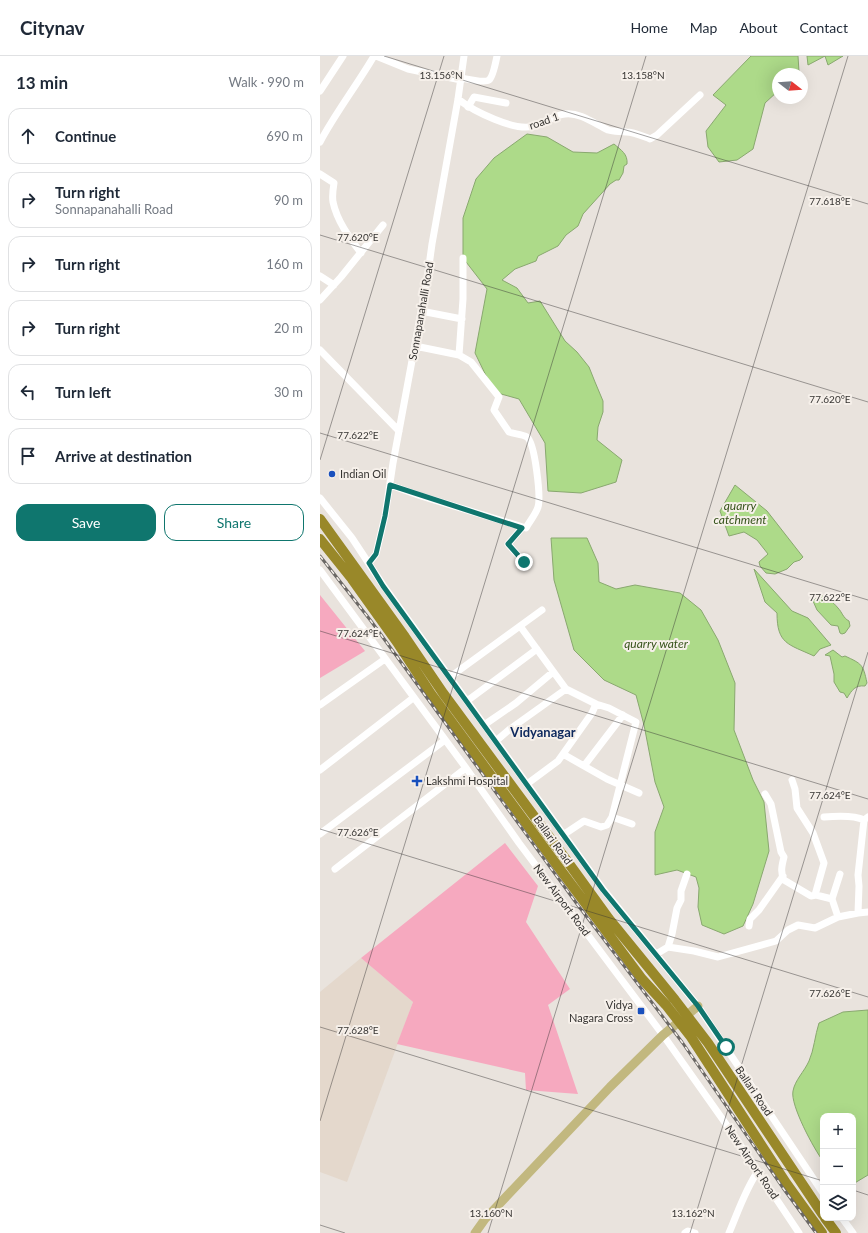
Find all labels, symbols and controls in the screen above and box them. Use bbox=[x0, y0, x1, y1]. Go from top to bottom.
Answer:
text: Citynav bbox=[20, 16, 85, 39]
text: Home bbox=[630, 19, 668, 36]
text: Map bbox=[690, 19, 717, 36]
text: About bbox=[739, 19, 777, 36]
text: Contact bbox=[799, 19, 848, 36]
north arrow bbox=[772, 68, 808, 104]
text: 13.156°N bbox=[419, 69, 463, 81]
text: 13.158°N bbox=[621, 69, 665, 81]
text: 13 min bbox=[16, 72, 68, 93]
text: Walk · 990 m bbox=[228, 74, 304, 90]
street label: road 1 bbox=[527, 109, 561, 132]
icon: ahead bbox=[17, 125, 39, 147]
text: Continue bbox=[55, 127, 116, 145]
text: 690 m bbox=[266, 128, 303, 144]
text: Turn right bbox=[55, 183, 120, 201]
icon: right bbox=[17, 189, 39, 211]
text: 90 m bbox=[274, 192, 303, 208]
text: 77.618°E bbox=[809, 195, 851, 207]
text: Sonnapanahalli Road bbox=[55, 201, 173, 217]
text: 77.620°E bbox=[337, 231, 379, 243]
icon: right bbox=[17, 253, 39, 275]
text: Turn right bbox=[55, 255, 120, 273]
text: 160 m bbox=[266, 256, 303, 272]
street label: Sonnapanahalli Road bbox=[405, 261, 436, 361]
icon: right bbox=[17, 317, 39, 339]
text: Turn right bbox=[55, 319, 120, 337]
text: 20 m bbox=[274, 320, 303, 336]
icon: left bbox=[17, 381, 39, 403]
text: Turn left bbox=[55, 383, 111, 401]
text: 30 m bbox=[274, 384, 303, 400]
text: 77.620°E bbox=[809, 393, 851, 405]
text: 77.622°E bbox=[337, 429, 379, 441]
icon: arrive bbox=[17, 445, 39, 467]
text: Arrive at destination bbox=[55, 447, 192, 465]
place label: Indian Oil bbox=[340, 467, 386, 480]
marker: Indian Oil bbox=[327, 469, 337, 479]
water label: quarry catchment bbox=[713, 498, 767, 527]
button: Save bbox=[16, 504, 156, 541]
button: Share bbox=[164, 504, 304, 541]
route end bbox=[515, 553, 533, 571]
text: 77.622°E bbox=[809, 591, 851, 603]
text: 77.624°E bbox=[337, 627, 379, 639]
water label: quarry water bbox=[624, 636, 689, 651]
district label: Vidyanagar bbox=[509, 724, 576, 740]
place label: Lakshmi Hospital bbox=[426, 774, 508, 787]
marker: Lakshmi Hospital bbox=[411, 775, 423, 787]
text: 77.624°E bbox=[809, 789, 851, 801]
street label: Ballari Road bbox=[531, 813, 575, 867]
text: 77.626°E bbox=[337, 826, 379, 838]
street label: New Airport Road bbox=[531, 861, 594, 938]
text: 77.626°E bbox=[809, 987, 851, 999]
place label: Vidya Nagara Cross bbox=[569, 998, 633, 1024]
marker: Vidya Nagara Cross bbox=[636, 1006, 646, 1016]
text: 77.628°E bbox=[337, 1024, 379, 1036]
route start bbox=[717, 1038, 735, 1056]
street label: Ballari Road bbox=[733, 1063, 776, 1118]
map controls bbox=[820, 1113, 856, 1221]
button: + bbox=[820, 1113, 856, 1149]
street label: New Airport Road bbox=[723, 1122, 782, 1201]
button: − bbox=[820, 1149, 856, 1185]
button: layers bbox=[820, 1185, 856, 1221]
text: 13.160°N bbox=[469, 1207, 513, 1219]
text: 13.162°N bbox=[671, 1207, 715, 1219]

